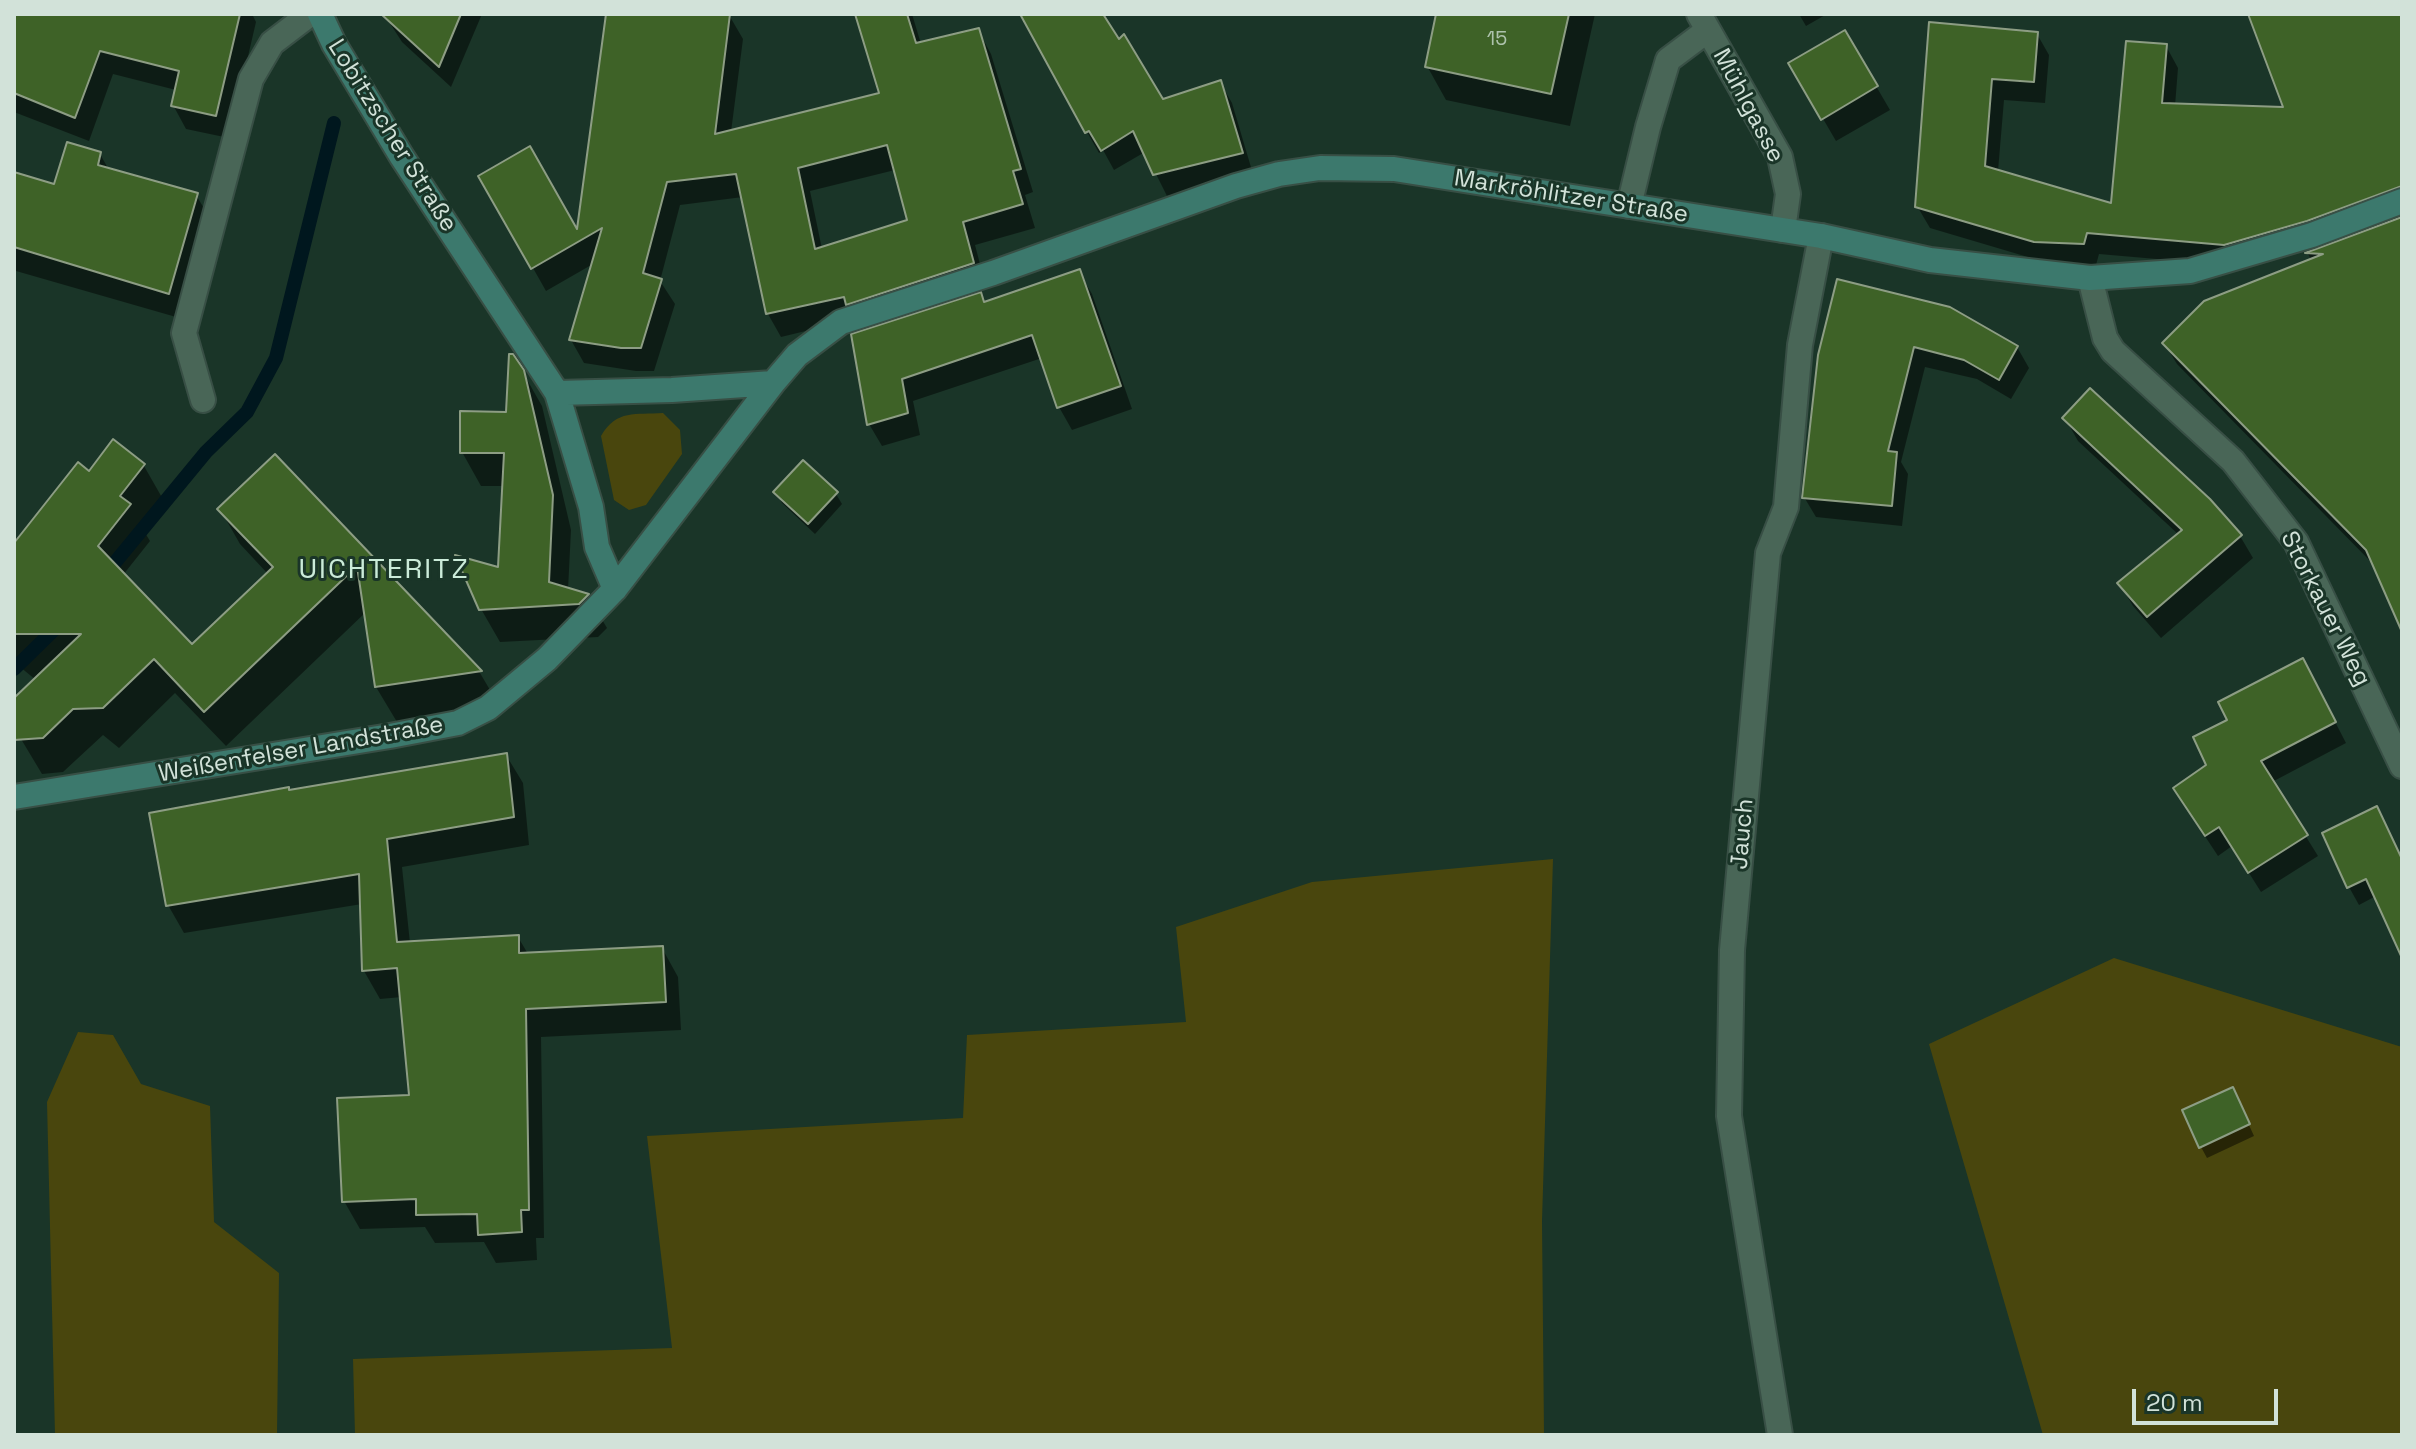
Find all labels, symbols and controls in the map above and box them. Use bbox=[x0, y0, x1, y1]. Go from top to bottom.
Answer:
house number: 15 bbox=[1487, 28, 1507, 52]
street label: Lobitzscher Straße bbox=[321, 35, 463, 237]
street label: Mühlgasse bbox=[1706, 44, 1790, 168]
street label: Markröhlitzer Straße bbox=[1452, 164, 1690, 230]
street label: Storkauer Weg bbox=[2274, 527, 2376, 691]
district label: UICHTERITZ bbox=[298, 553, 470, 587]
street label: Weißenfelser Landstraße bbox=[156, 711, 446, 789]
street label: Jauch bbox=[1726, 797, 1760, 871]
scale bar bbox=[2136, 1373, 2282, 1423]
text: 20 m bbox=[2146, 1387, 2203, 1418]

